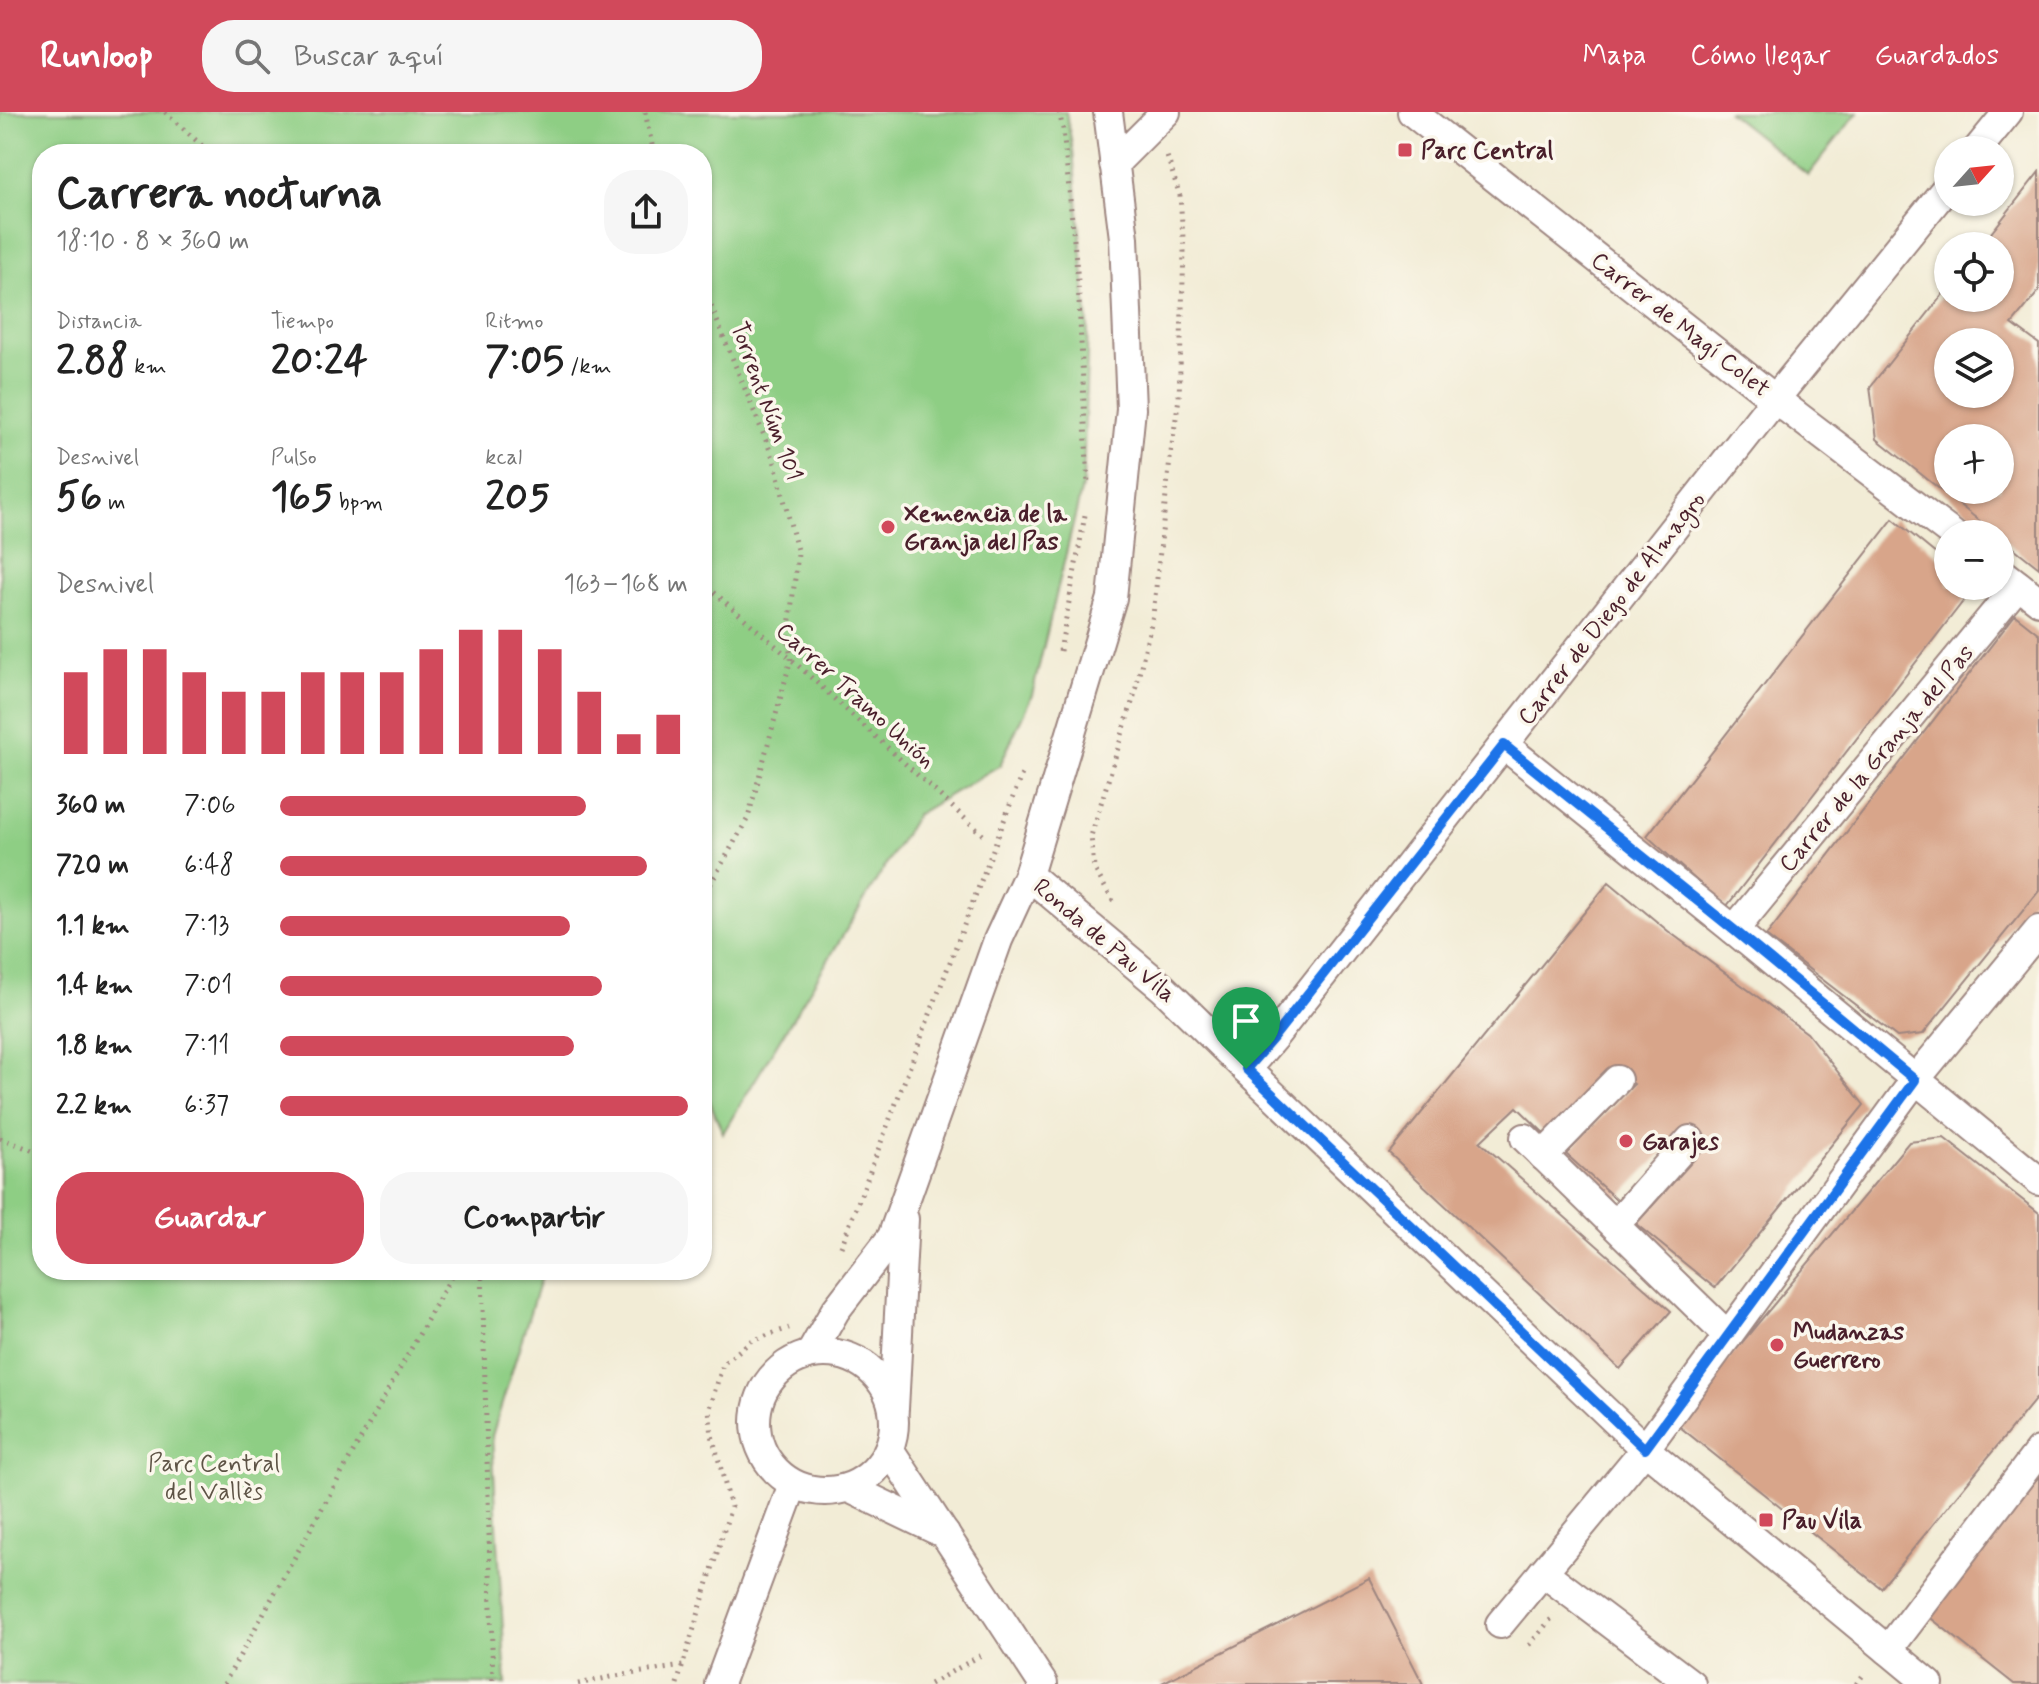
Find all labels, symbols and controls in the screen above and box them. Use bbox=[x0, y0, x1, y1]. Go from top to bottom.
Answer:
search box bbox=[202, 20, 762, 92]
text: Runloop bbox=[40, 32, 154, 81]
icon: search bbox=[230, 34, 274, 78]
text: Buscar aquí bbox=[294, 37, 444, 76]
text: Mapa bbox=[1583, 38, 1646, 75]
text: Cómo llegar bbox=[1690, 38, 1830, 75]
text: Guardados bbox=[1874, 38, 1999, 75]
place label: Parc Central bbox=[1421, 136, 1553, 167]
north arrow bbox=[1934, 136, 2014, 216]
map controls bbox=[1934, 136, 2014, 600]
marker: Parc Central bbox=[1396, 141, 1414, 159]
text: Carrera nocturna bbox=[56, 166, 382, 224]
button: share bbox=[604, 170, 688, 254]
text: 18:10 · 8 × 360 m bbox=[56, 225, 249, 259]
button: locate bbox=[1934, 232, 2014, 312]
street label: Carrer de Magí Colet bbox=[1584, 245, 1776, 405]
text: Distancia bbox=[56, 308, 142, 336]
text: Tiempo bbox=[271, 308, 334, 336]
text: Ritmo bbox=[485, 308, 543, 336]
street label: Torrent Núm 101 bbox=[722, 318, 809, 485]
button: layers bbox=[1934, 328, 2014, 408]
text: 2.88 bbox=[56, 336, 128, 388]
text: 20:24 bbox=[271, 336, 368, 388]
text: 7:05 bbox=[485, 336, 564, 388]
text: km bbox=[128, 353, 166, 381]
text: /km bbox=[564, 353, 612, 381]
button: + bbox=[1934, 424, 2014, 504]
text: Desnivel bbox=[56, 444, 139, 472]
text: Pulso bbox=[271, 444, 317, 472]
text: kcal bbox=[485, 444, 522, 472]
text: 56 bbox=[56, 472, 102, 524]
text: 165 bbox=[271, 472, 333, 524]
text: 205 bbox=[485, 472, 550, 524]
street label: Carrer de Diego de Almagro bbox=[1511, 486, 1715, 733]
text: m bbox=[102, 489, 126, 517]
text: bpm bbox=[333, 489, 383, 517]
place label: Xemeneia de la Granja del Pas bbox=[904, 499, 1067, 558]
marker: Xemeneia de la Granja del Pas bbox=[879, 518, 897, 536]
button: − bbox=[1934, 520, 2014, 600]
text: Desnivel bbox=[56, 568, 154, 602]
text: 163–168 m bbox=[564, 568, 688, 602]
street label: Carrer Tramo Unión bbox=[769, 616, 941, 776]
street label: Carrer de la Granja del Pas bbox=[1773, 639, 1982, 879]
text: 360 m bbox=[56, 789, 125, 823]
text: 7:06 bbox=[184, 789, 236, 823]
text: 720 m bbox=[56, 849, 129, 883]
text: 6:48 bbox=[184, 849, 234, 883]
street label: Ronda de Pau Vila bbox=[1026, 872, 1182, 1010]
text: 1.1 km bbox=[56, 909, 130, 943]
text: 7:13 bbox=[184, 909, 229, 943]
text: 1.4 km bbox=[56, 969, 133, 1003]
text: 7:01 bbox=[184, 969, 232, 1003]
pin bbox=[1212, 987, 1280, 1069]
icon: arrive bbox=[1224, 999, 1268, 1043]
text: 1.8 km bbox=[56, 1029, 133, 1063]
text: 7:11 bbox=[184, 1029, 230, 1063]
text: 2.2 km bbox=[56, 1089, 132, 1123]
text: 6:37 bbox=[184, 1089, 229, 1123]
place label: Garajes bbox=[1642, 1127, 1719, 1159]
marker: Garajes bbox=[1617, 1132, 1635, 1150]
button: Guardar bbox=[56, 1172, 364, 1264]
button: Compartir bbox=[380, 1172, 688, 1264]
place label: Mudanzas Guerrero bbox=[1793, 1317, 1905, 1376]
marker: Mudanzas Guerrero bbox=[1768, 1336, 1786, 1354]
park label: Parc Central del Vallès bbox=[148, 1449, 280, 1508]
place label: Pau Vila bbox=[1782, 1506, 1862, 1537]
marker: Pau Vila bbox=[1757, 1511, 1775, 1529]

